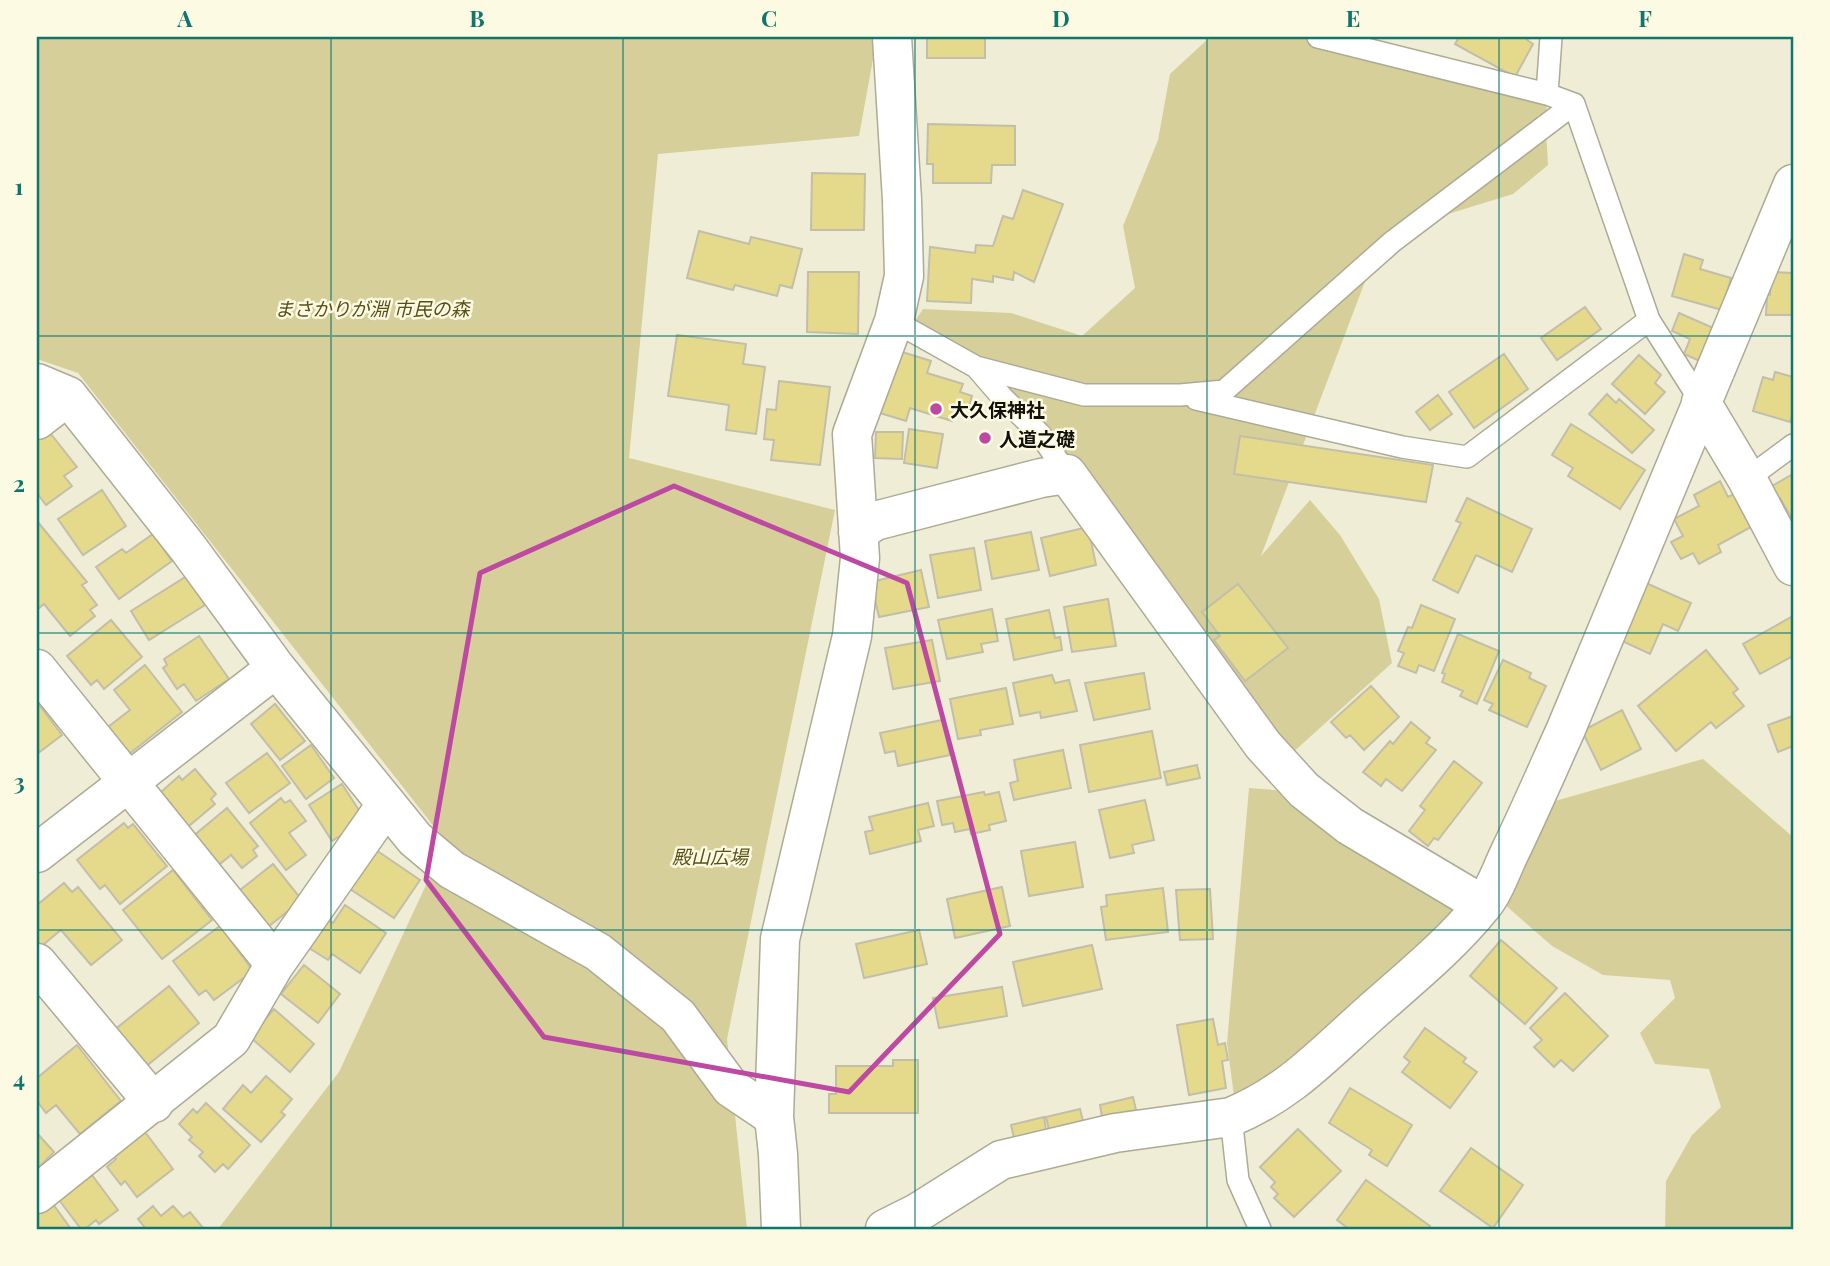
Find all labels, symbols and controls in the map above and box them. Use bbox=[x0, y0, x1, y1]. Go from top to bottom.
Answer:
text: A bbox=[176, 2, 193, 33]
text: B bbox=[469, 2, 485, 33]
text: C bbox=[761, 2, 777, 33]
text: D bbox=[1052, 2, 1070, 33]
text: E bbox=[1346, 2, 1360, 33]
text: F bbox=[1638, 2, 1652, 33]
text: 1 bbox=[15, 170, 24, 201]
park label: まさかりが淵 市民の森 bbox=[275, 295, 471, 321]
place label: 大久保神社 bbox=[950, 396, 1045, 422]
marker: 大久保神社 bbox=[928, 401, 944, 417]
place label: 人道之礎 bbox=[999, 425, 1075, 451]
marker: 人道之礎 bbox=[977, 430, 993, 446]
text: 2 bbox=[13, 467, 25, 498]
text: 3 bbox=[13, 765, 25, 796]
park label: 殿山広場 bbox=[672, 843, 750, 869]
text: 4 bbox=[13, 1062, 25, 1093]

